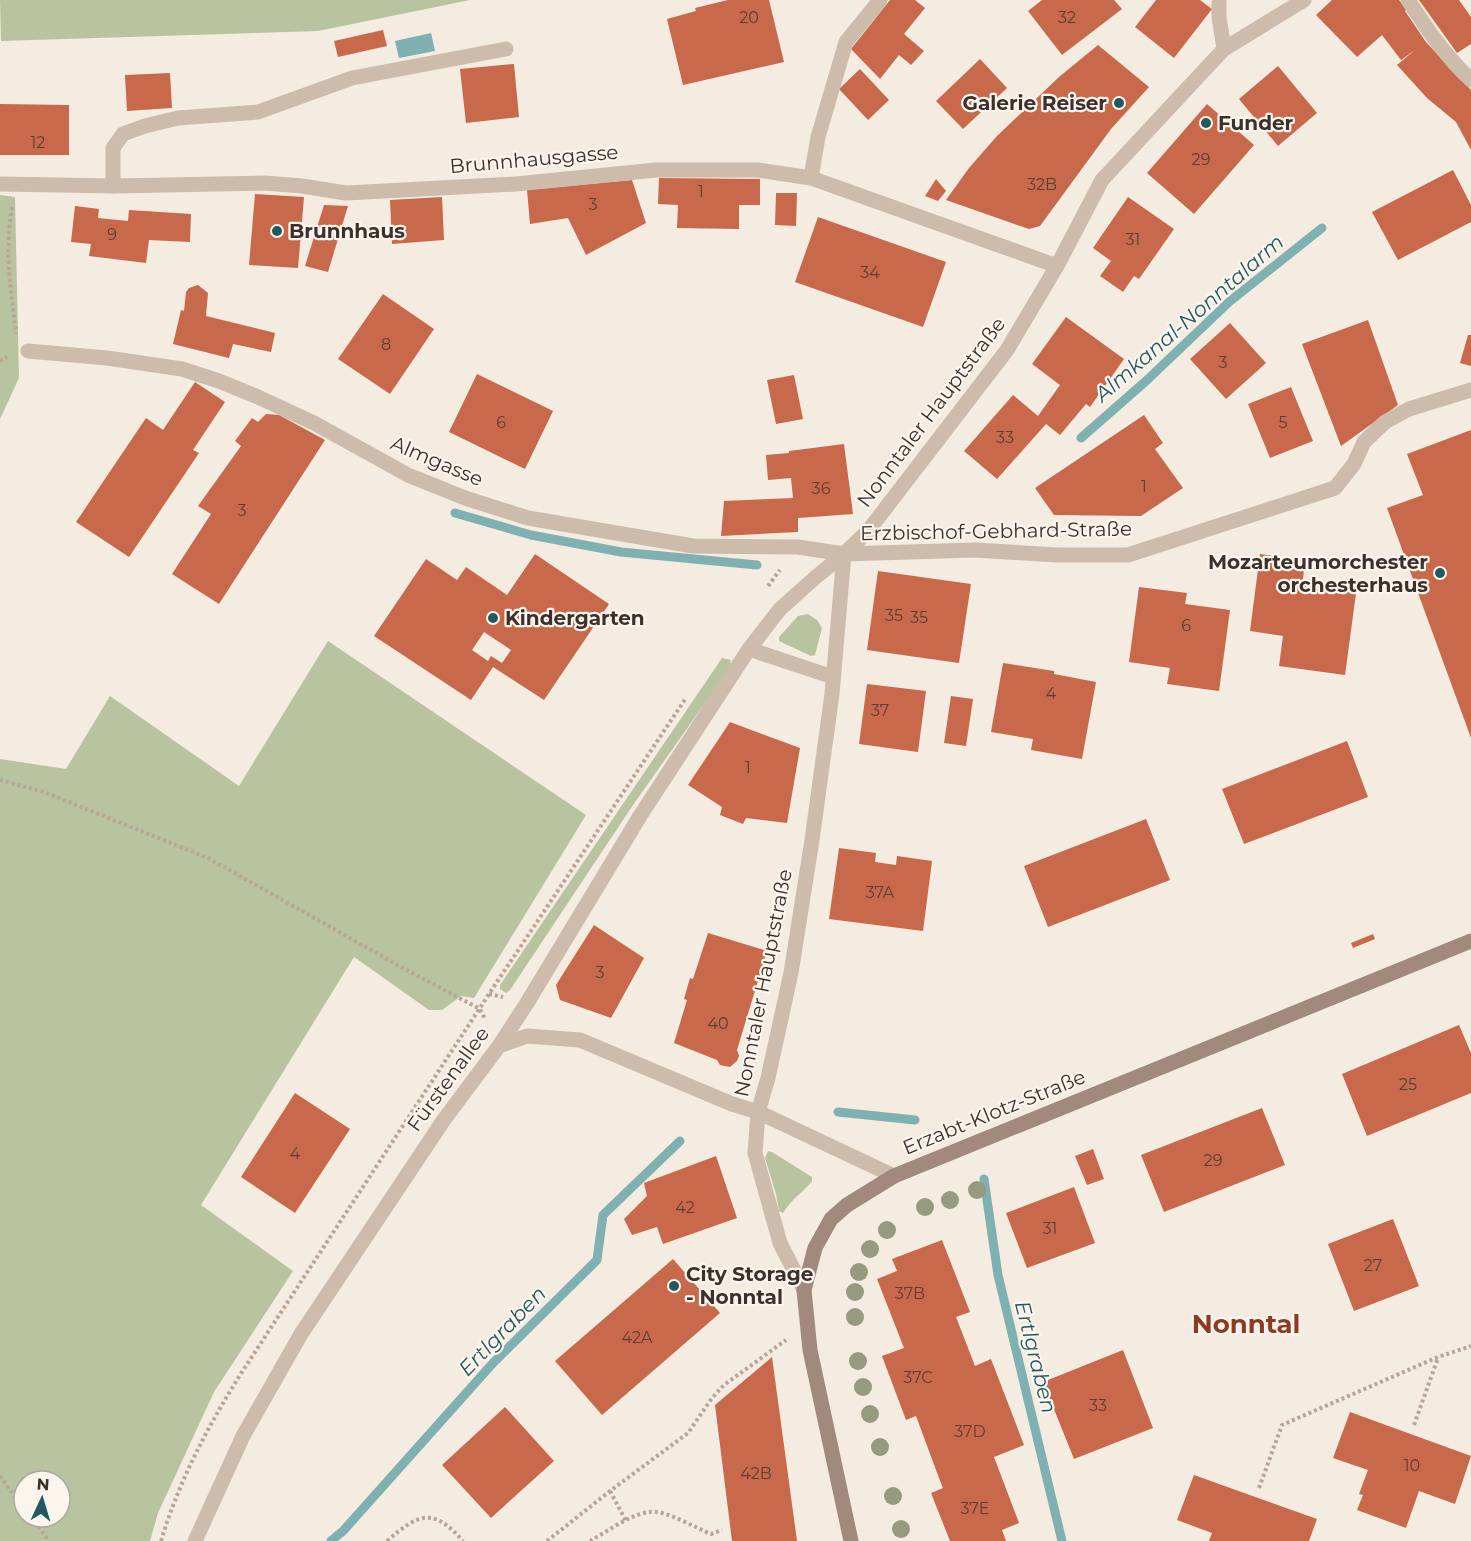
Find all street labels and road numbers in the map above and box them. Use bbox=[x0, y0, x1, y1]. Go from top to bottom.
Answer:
street label: Brunnhausgasse bbox=[449, 140, 619, 178]
street label: Nonntaler Hauptstraße bbox=[852, 312, 1010, 512]
street label: Almgasse bbox=[387, 431, 487, 491]
street label: Erzbischof-Gebhard-Straße bbox=[860, 517, 1132, 545]
street label: Nonntaler Hauptstraße bbox=[729, 867, 797, 1099]
street label: Fürstenallee bbox=[402, 1022, 494, 1136]
street label: Erzabt-Klotz-Straße bbox=[899, 1064, 1089, 1160]

